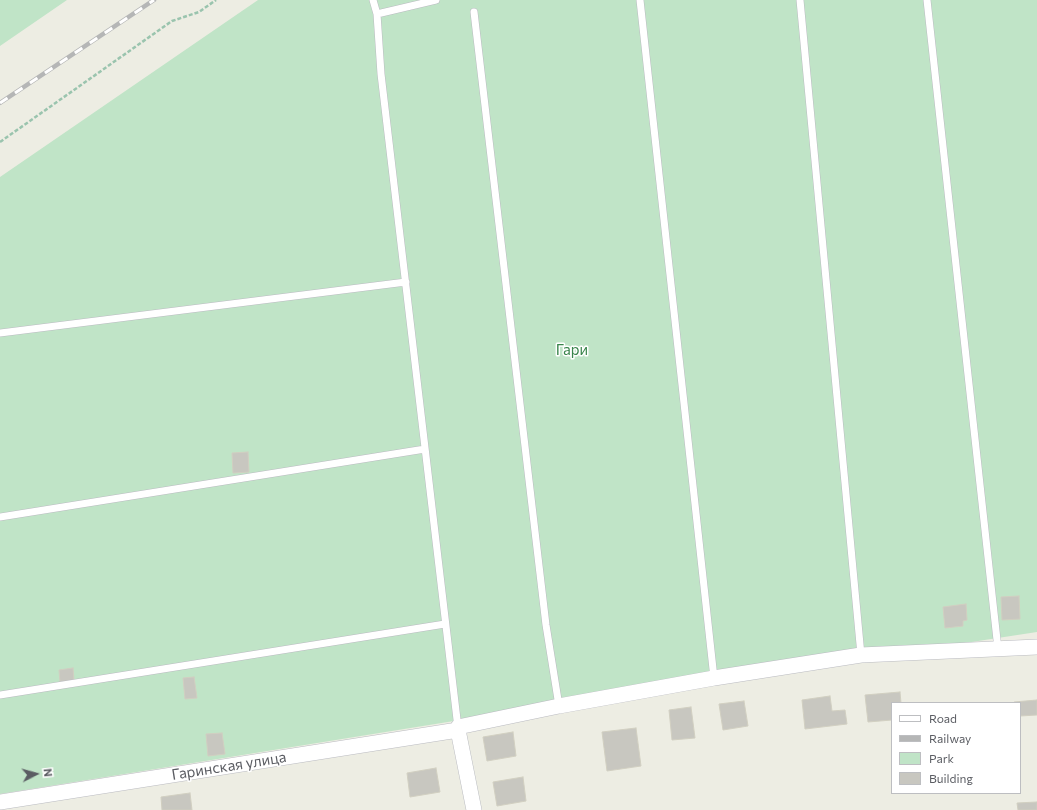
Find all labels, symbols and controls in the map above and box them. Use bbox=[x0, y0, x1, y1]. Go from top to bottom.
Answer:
park label: Гари bbox=[556, 341, 588, 359]
legend bbox=[891, 702, 1021, 794]
text: Road bbox=[929, 711, 957, 725]
text: Railway bbox=[929, 731, 971, 745]
street label: Гаринская улица bbox=[170, 748, 288, 784]
text: Park bbox=[929, 751, 954, 765]
north arrow bbox=[16, 754, 56, 794]
text: N bbox=[42, 768, 55, 777]
text: Building bbox=[929, 771, 973, 785]

